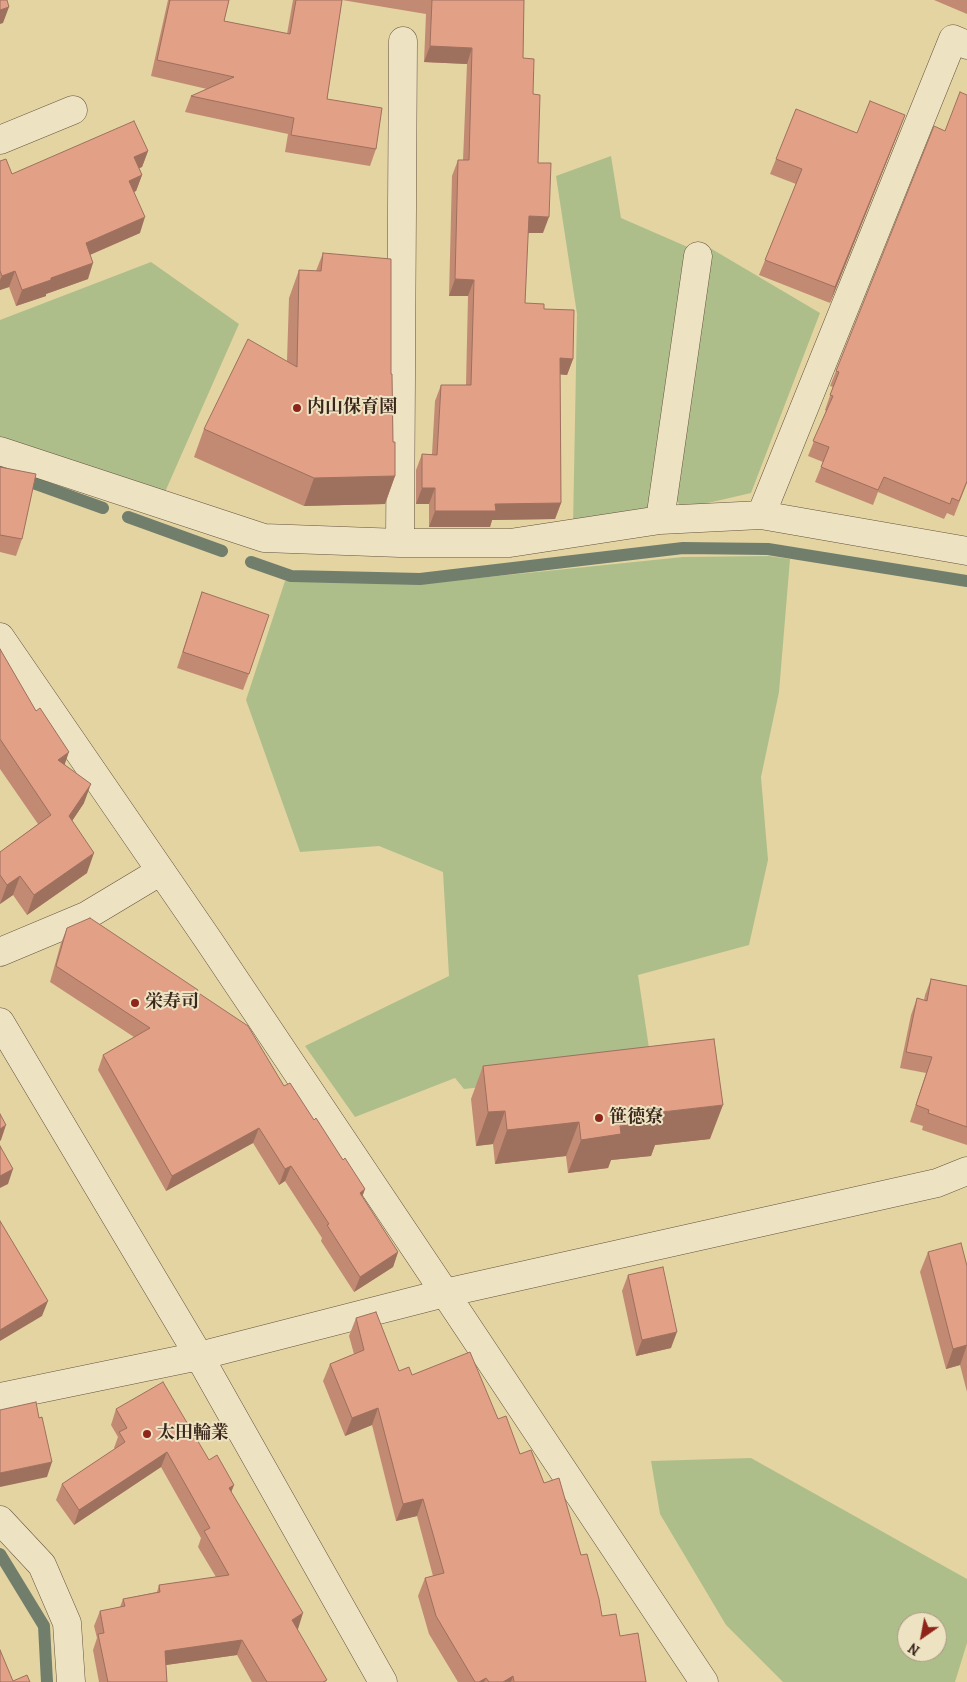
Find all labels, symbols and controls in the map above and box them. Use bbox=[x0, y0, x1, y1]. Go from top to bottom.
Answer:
place label: 内山保育園 bbox=[307, 397, 397, 419]
marker: 内山保育園 bbox=[291, 402, 303, 414]
place label: 栄寿司 bbox=[145, 992, 199, 1014]
marker: 栄寿司 bbox=[129, 997, 141, 1009]
place label: 笹徳寮 bbox=[609, 1107, 663, 1129]
marker: 笹徳寮 bbox=[593, 1112, 605, 1124]
place label: 太田輪業 bbox=[157, 1423, 229, 1445]
marker: 太田輪業 bbox=[141, 1428, 153, 1440]
north arrow bbox=[897, 1612, 947, 1662]
text: N bbox=[905, 1638, 924, 1660]

